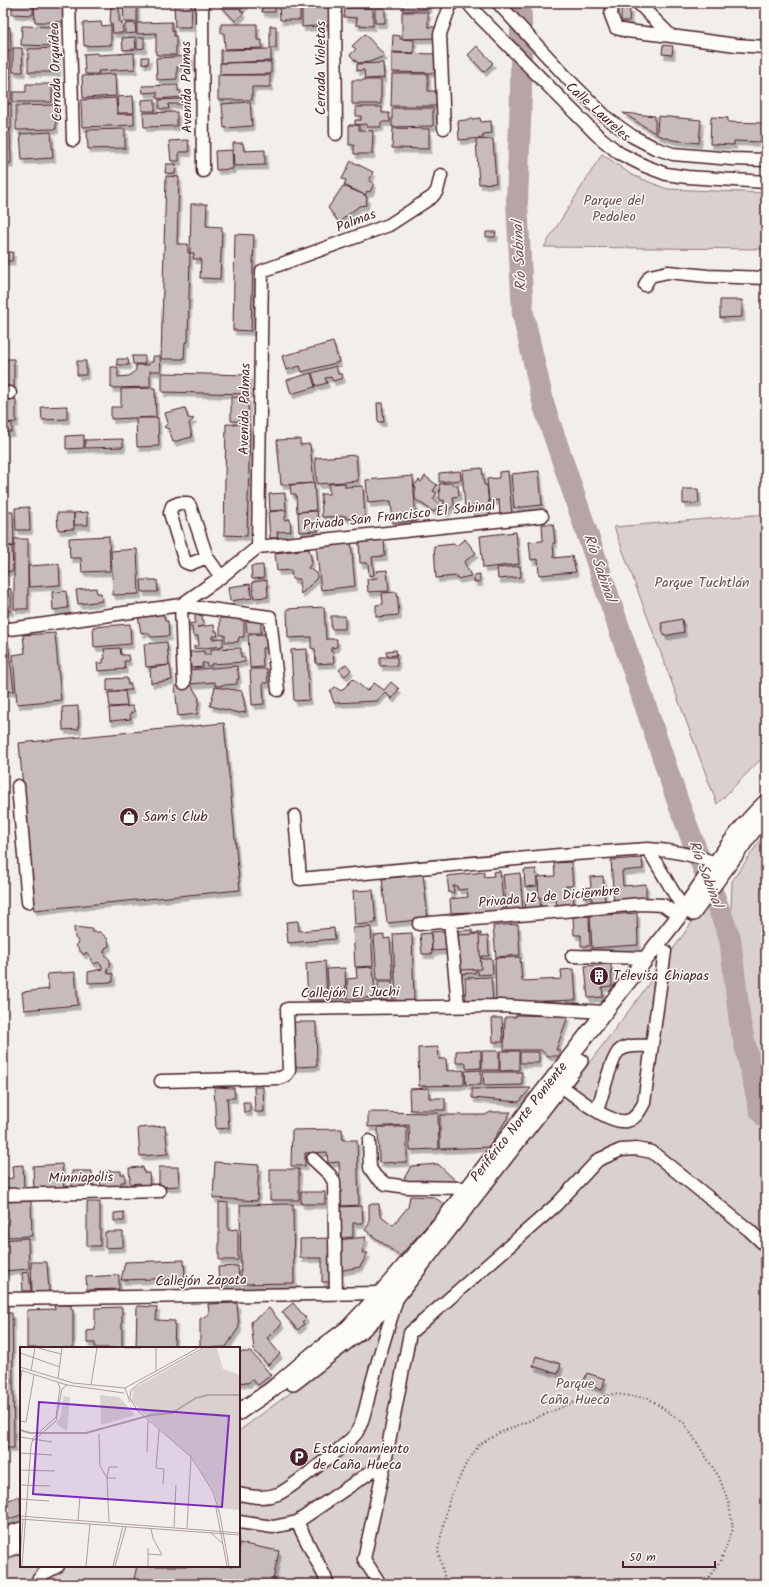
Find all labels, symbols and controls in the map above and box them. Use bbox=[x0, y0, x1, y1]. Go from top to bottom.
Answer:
street label: Cerrada Violetas bbox=[310, 21, 332, 115]
street label: Cerrada Orquídea bbox=[43, 22, 69, 122]
street label: Avenida Palmas bbox=[175, 41, 199, 133]
street label: Calle Laureles bbox=[560, 77, 636, 147]
park label: Parque del Pedaleo bbox=[584, 190, 645, 228]
street label: Palmas bbox=[333, 203, 379, 239]
water label: Río Sabinal bbox=[506, 217, 534, 292]
street label: Avenida Palmas bbox=[233, 363, 257, 455]
street label: Privada San Francisco El Sabinal bbox=[302, 495, 497, 537]
water label: Río Sabinal bbox=[576, 531, 623, 608]
park label: Parque Tuchtlán bbox=[655, 572, 749, 594]
shop icon: Sam's Club bbox=[118, 806, 140, 828]
place label: Sam's Club bbox=[143, 806, 208, 828]
water label: Río Sabinal bbox=[681, 837, 730, 914]
street label: Privada 12 de Diciembre bbox=[477, 880, 621, 914]
building icon: Televisa Chiapas bbox=[588, 965, 610, 987]
place label: Televisa Chiapas bbox=[613, 965, 709, 987]
street label: Callejón El Juchi bbox=[300, 981, 400, 1005]
street label: Periférico Norte Poniente bbox=[465, 1057, 573, 1187]
street label: Minniapolis bbox=[48, 1166, 114, 1190]
street label: Callejón Zapata bbox=[155, 1269, 247, 1293]
inset map bbox=[20, 1347, 240, 1567]
park label: Parque Caña Hueca bbox=[540, 1373, 610, 1411]
place label: Estacionamiento de Caña Hueca bbox=[313, 1438, 409, 1476]
parking icon: Estacionamiento de Caña Hueca bbox=[288, 1446, 310, 1468]
scale bar bbox=[623, 1543, 715, 1569]
text: 50 m bbox=[629, 1548, 656, 1567]

